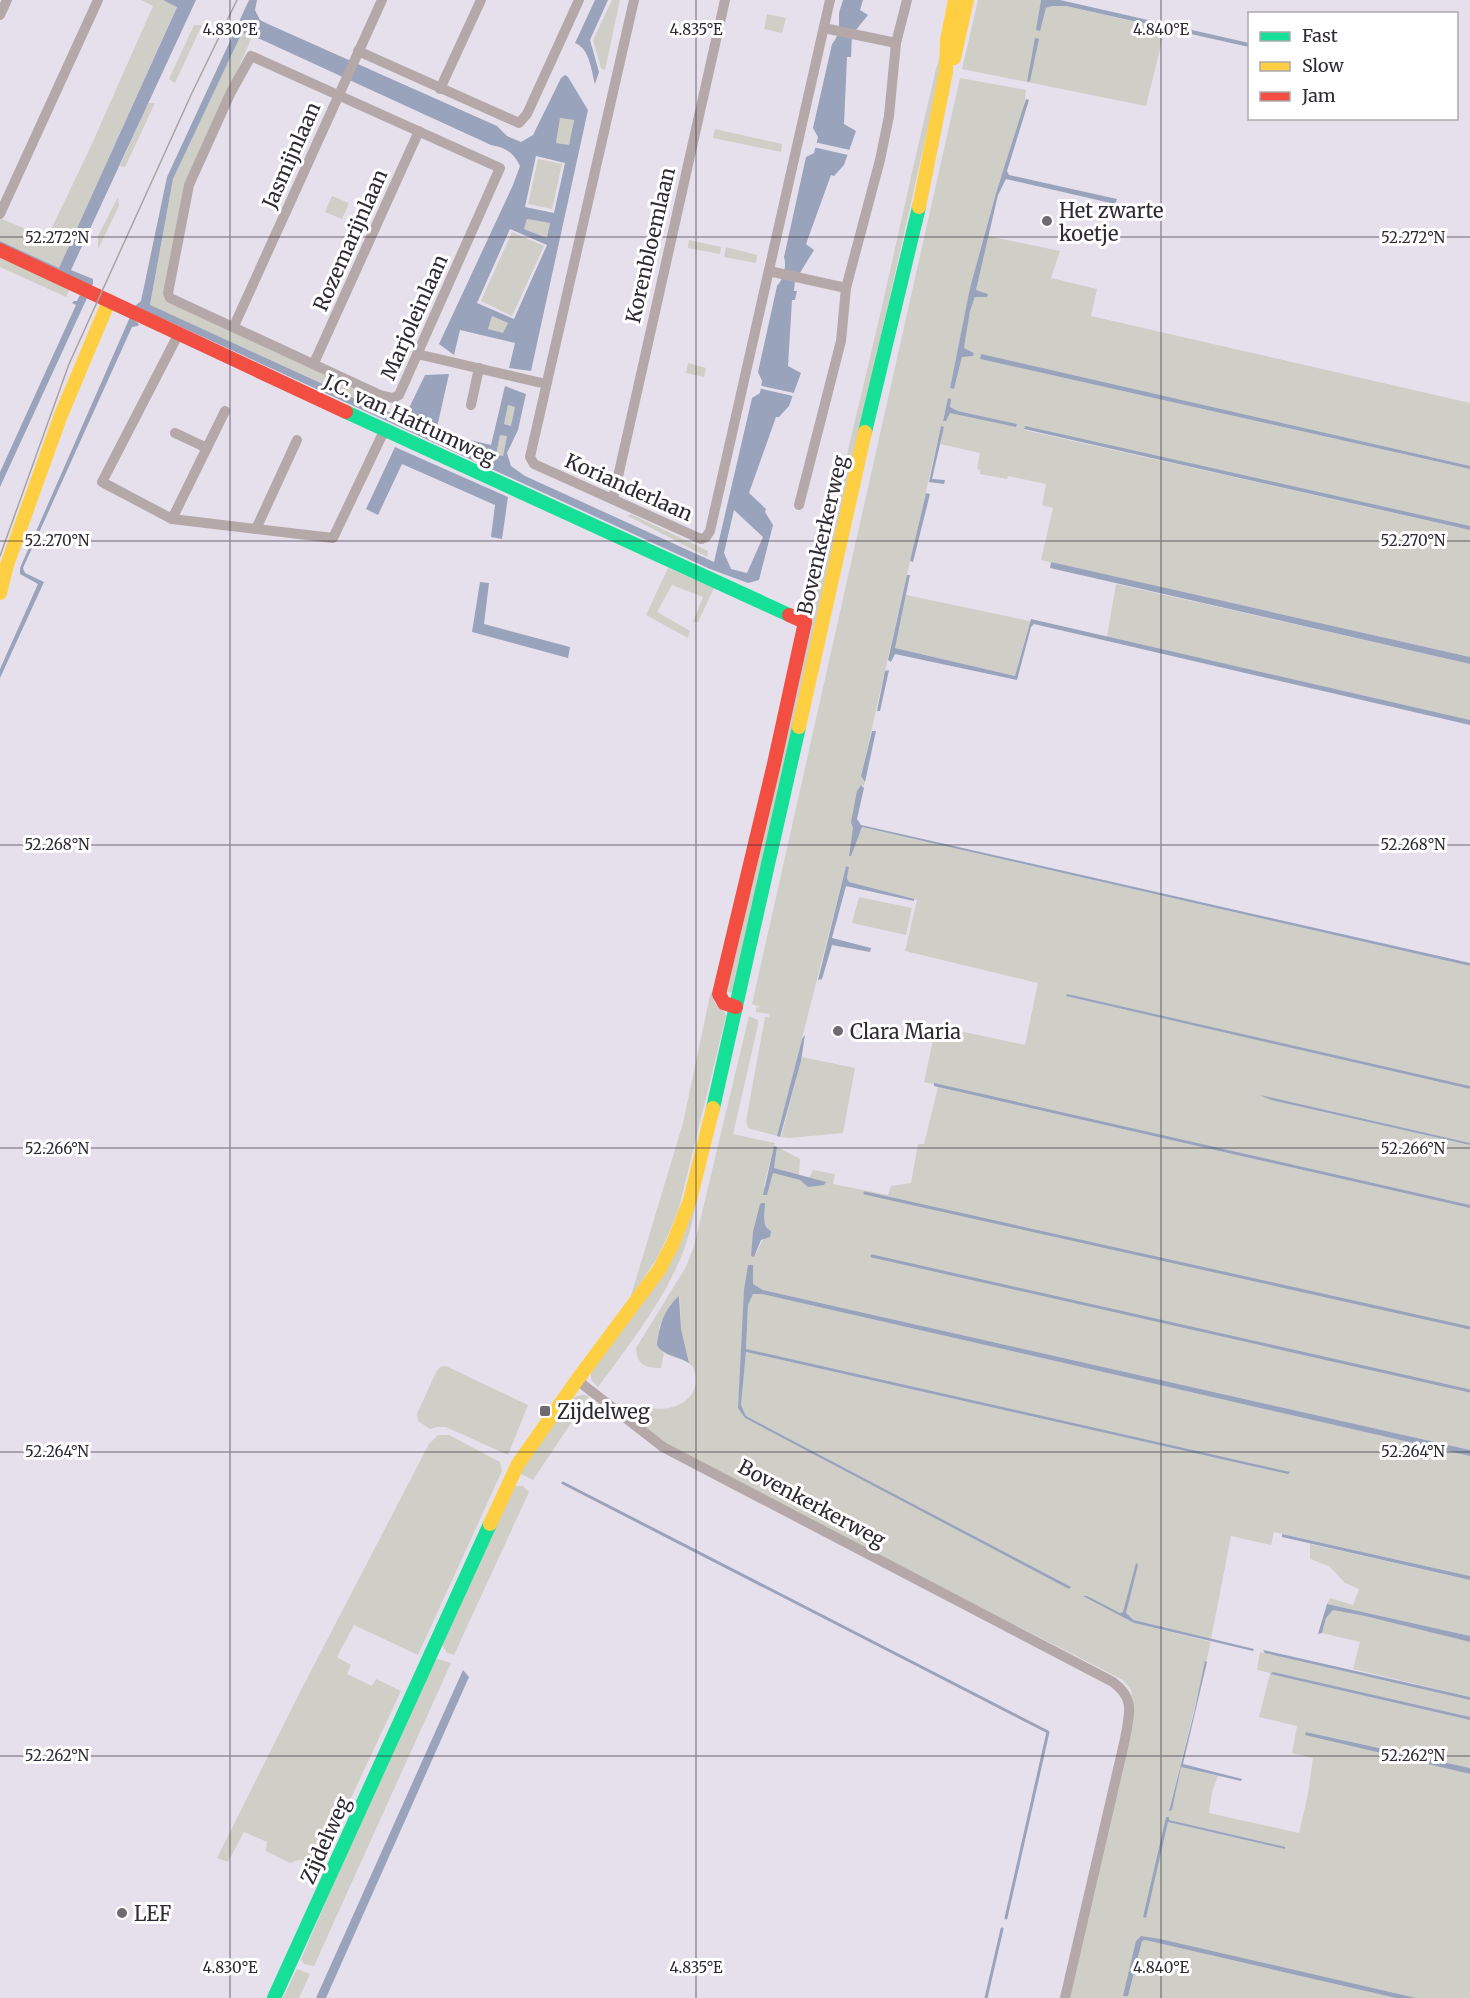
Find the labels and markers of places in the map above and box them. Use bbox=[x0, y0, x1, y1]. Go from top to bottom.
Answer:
place label: Het zwarte koetje bbox=[1059, 198, 1163, 246]
marker: Het zwarte koetje bbox=[1040, 214, 1054, 228]
place label: Clara Maria bbox=[850, 1019, 961, 1044]
marker: Clara Maria bbox=[831, 1024, 845, 1038]
place label: Zijdelweg bbox=[557, 1399, 650, 1424]
marker: Zijdelweg bbox=[538, 1404, 552, 1418]
place label: LEF bbox=[134, 1901, 171, 1926]
marker: LEF bbox=[115, 1906, 129, 1920]

